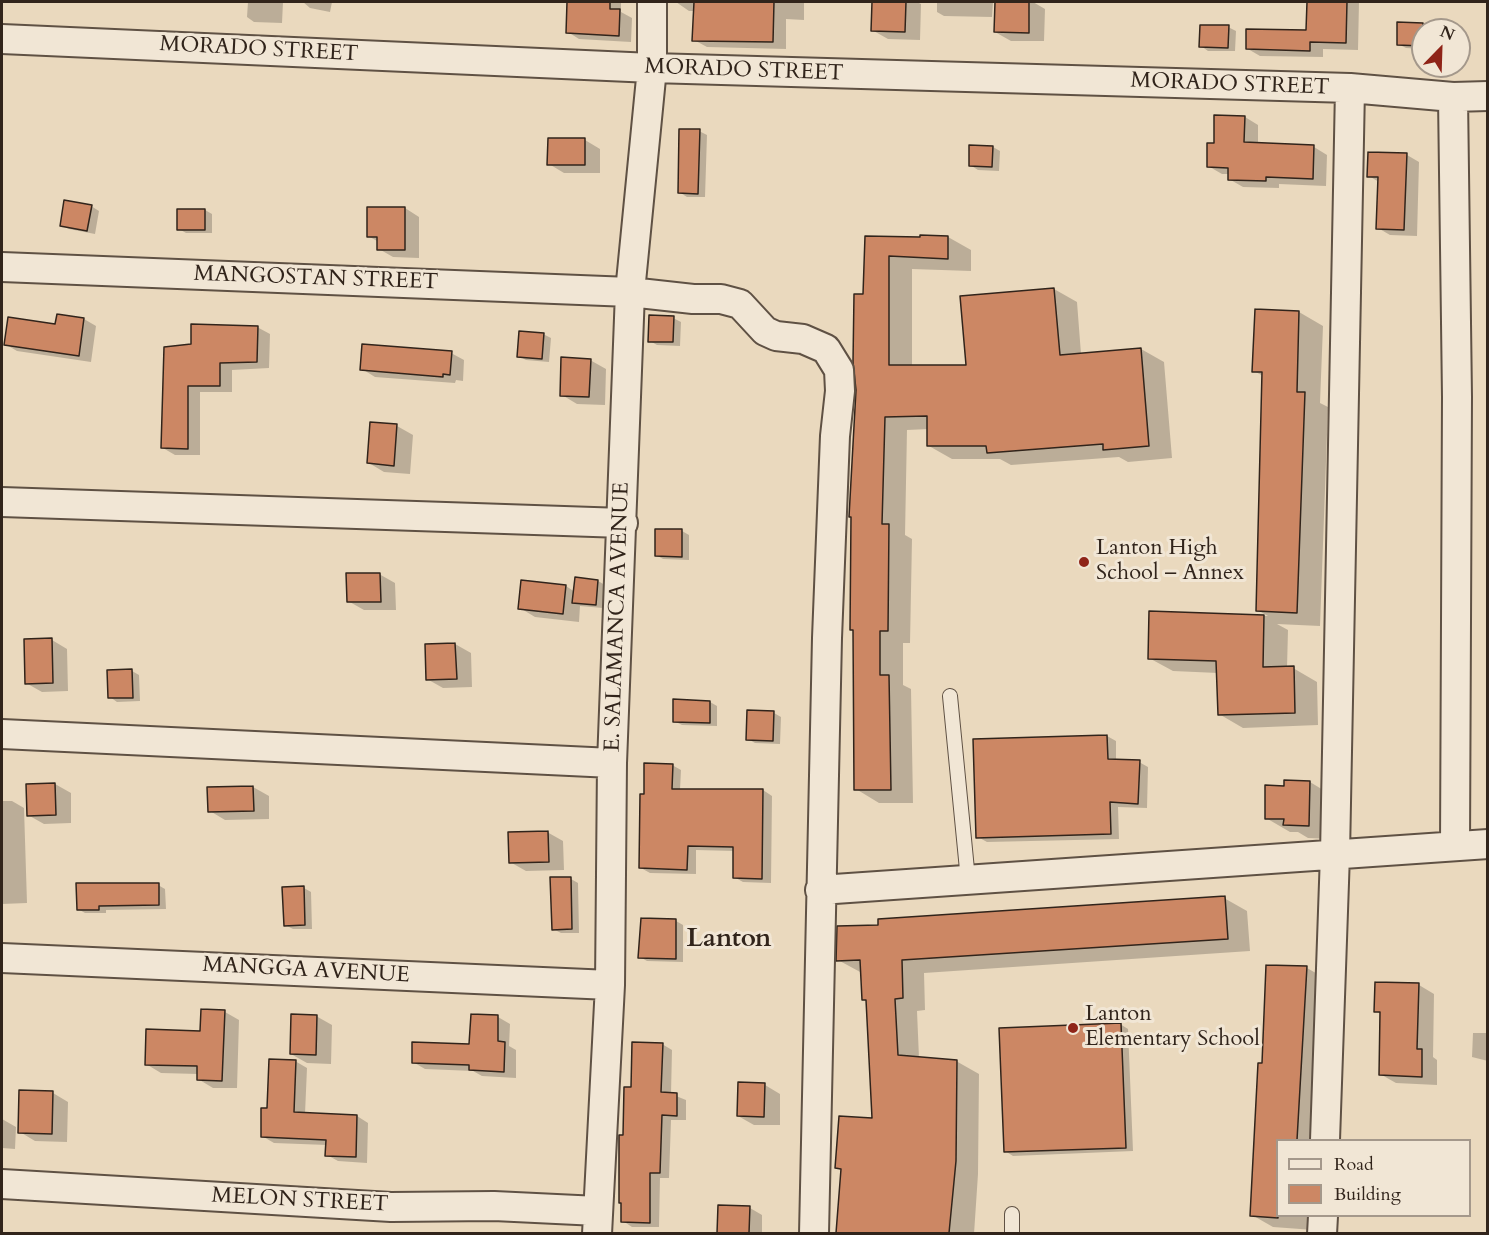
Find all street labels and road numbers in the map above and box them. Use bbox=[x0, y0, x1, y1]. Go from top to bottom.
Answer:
street label: MORADO STREET bbox=[159, 32, 359, 68]
street label: MORADO STREET bbox=[644, 54, 844, 88]
street label: MORADO STREET bbox=[1130, 68, 1330, 102]
street label: MANGOSTAN STREET bbox=[193, 262, 439, 296]
street label: E. SALAMANCA AVENUE bbox=[600, 482, 636, 752]
street label: MANGGA AVENUE bbox=[202, 952, 410, 990]
street label: MELON STREET bbox=[211, 1183, 389, 1219]

